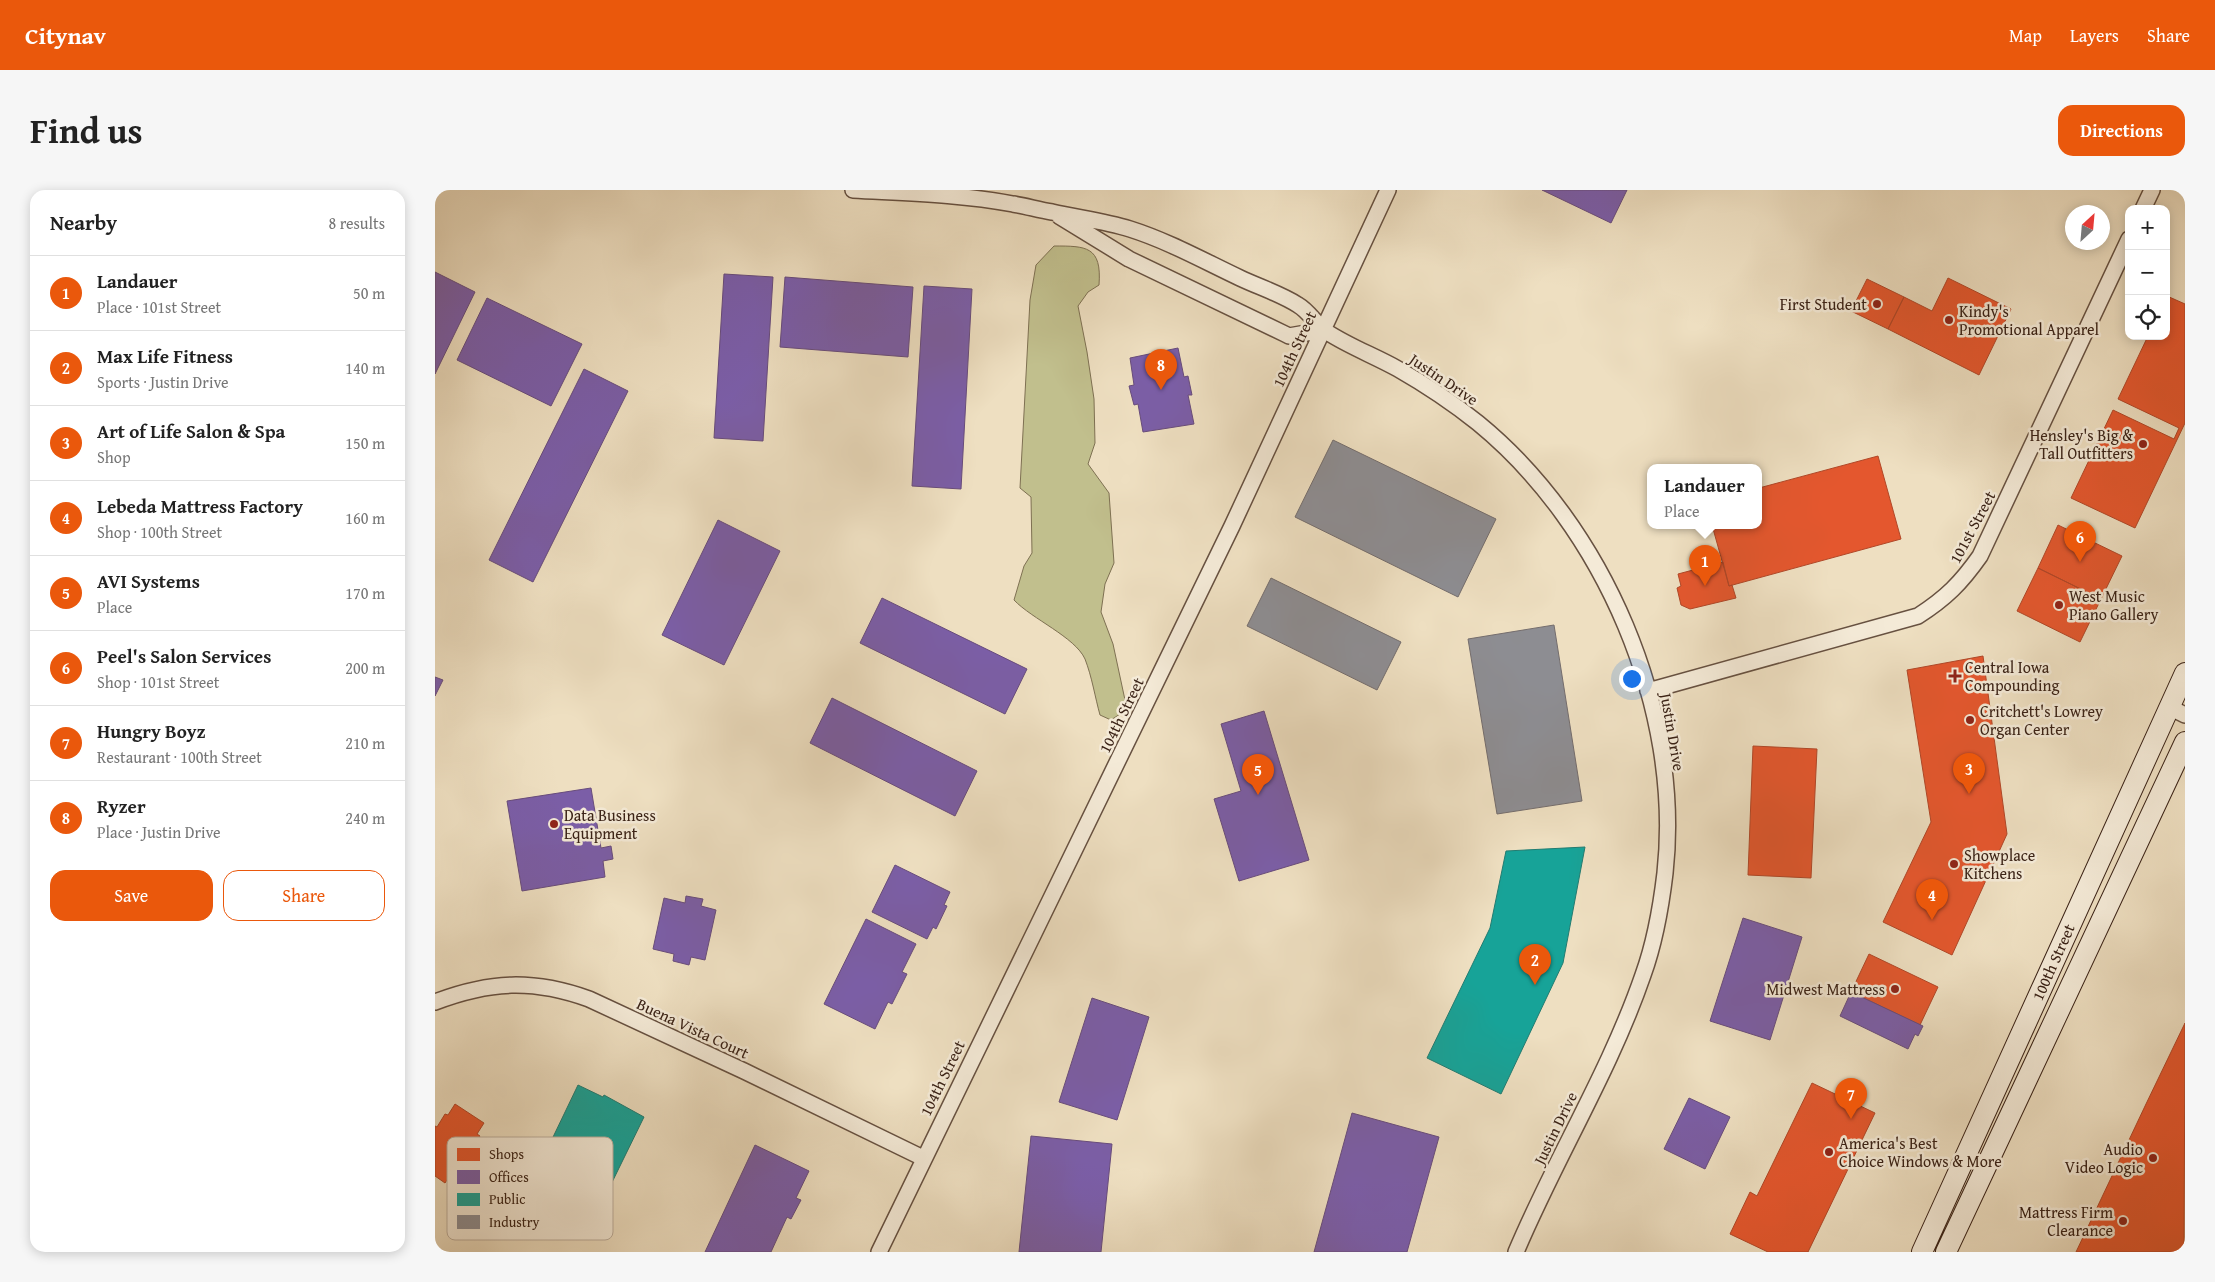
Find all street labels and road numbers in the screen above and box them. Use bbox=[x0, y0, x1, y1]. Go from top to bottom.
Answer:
street label: 104th Street bbox=[1266, 307, 1322, 391]
street label: Justin Drive bbox=[1403, 346, 1483, 411]
street label: 101st Street bbox=[1943, 486, 2001, 568]
street label: 104th Street bbox=[1092, 673, 1150, 757]
street label: Justin Drive bbox=[1654, 689, 1692, 773]
street label: 100th Street bbox=[2025, 919, 2081, 1004]
street label: Buena Vista Court bbox=[633, 992, 753, 1065]
street label: 104th Street bbox=[913, 1036, 971, 1120]
street label: Justin Drive bbox=[1526, 1087, 1583, 1170]

